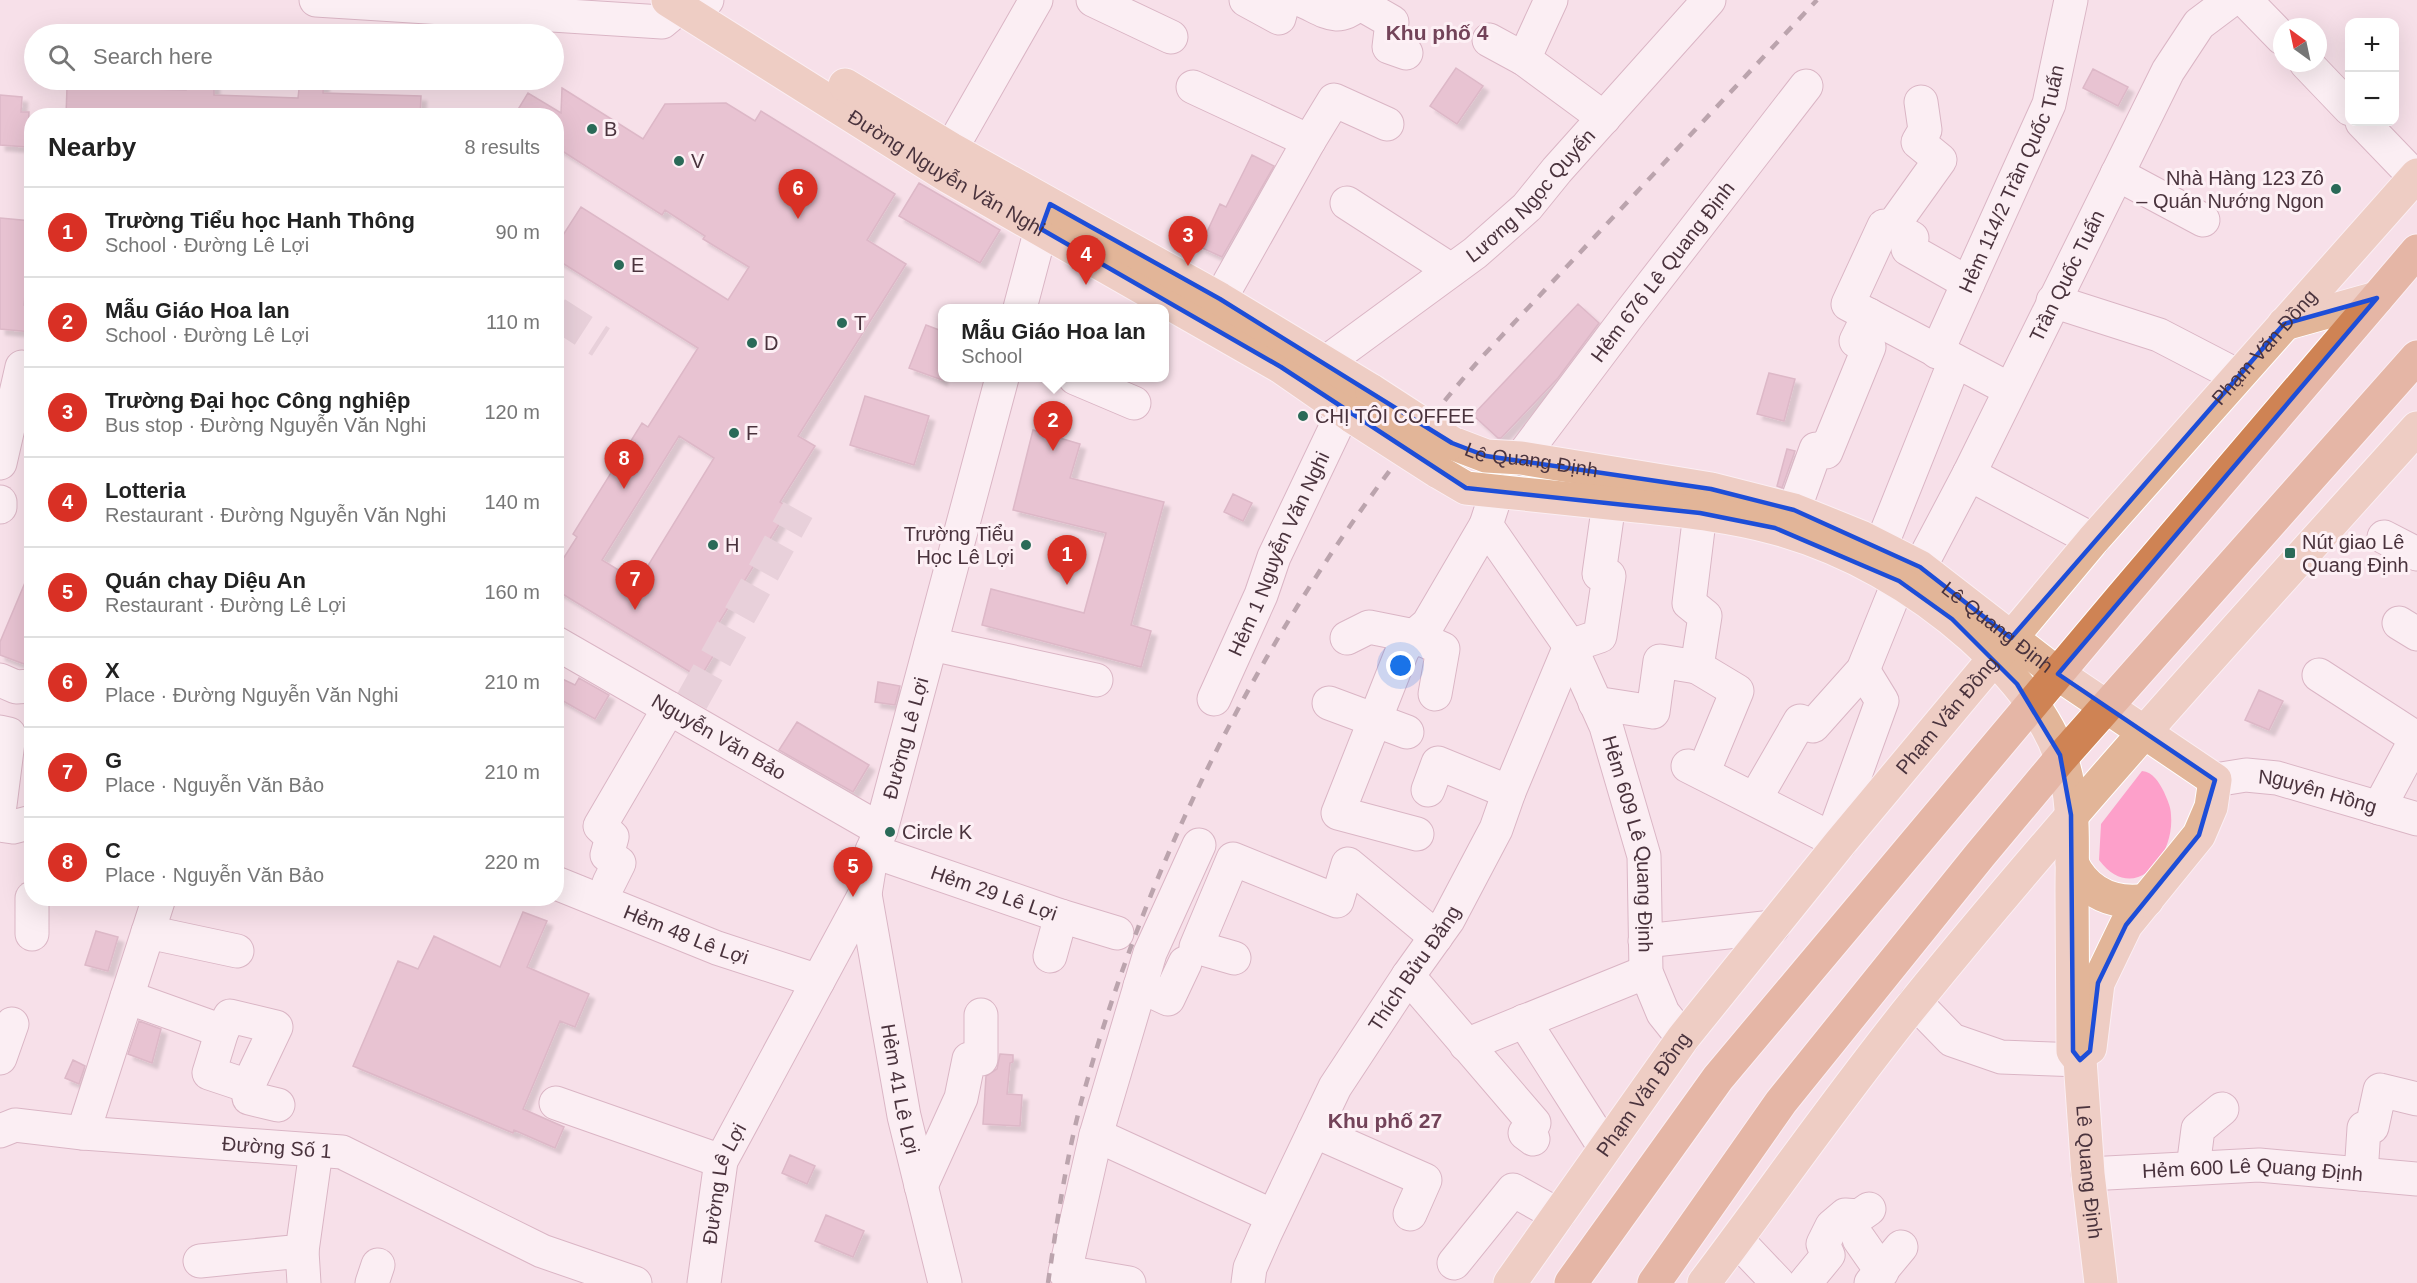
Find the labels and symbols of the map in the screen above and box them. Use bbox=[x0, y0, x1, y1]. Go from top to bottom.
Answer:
north arrow bbox=[2273, 18, 2327, 72]
district label: Khu phố 4 bbox=[1386, 21, 1489, 44]
street label: Hẻm 114/2 Trần Quốc Tuấn bbox=[1953, 59, 2067, 297]
street label: Đường Nguyễn Văn Nghi bbox=[844, 105, 1049, 241]
place label: B bbox=[604, 118, 617, 140]
marker: B bbox=[585, 122, 599, 136]
street label: Lương Ngọc Quyến bbox=[1462, 124, 1599, 267]
place label: V bbox=[691, 150, 705, 172]
marker: V bbox=[672, 154, 686, 168]
place label: Nhà Hàng 123 Zô – Quán Nướng Ngon bbox=[2136, 167, 2324, 212]
pin: 6 bbox=[778, 170, 818, 219]
street label: Hẻm 676 Lê Quang Định bbox=[1586, 177, 1739, 366]
marker: Nhà Hàng 123 Zô – Quán Nướng Ngon bbox=[2329, 182, 2343, 196]
street label: Trần Quốc Tuấn bbox=[2023, 206, 2109, 346]
pin: 3 bbox=[1168, 216, 1208, 266]
pin: 4 bbox=[1066, 236, 1106, 285]
place label: E bbox=[631, 254, 644, 276]
marker: E bbox=[612, 258, 626, 272]
street label: Phạm Văn Đồng bbox=[2207, 285, 2321, 409]
place label: T bbox=[854, 312, 866, 334]
marker: T bbox=[835, 316, 849, 330]
place label: D bbox=[764, 332, 778, 354]
marker: D bbox=[745, 336, 759, 350]
pin: 2 bbox=[1034, 402, 1072, 451]
place label: CHỊ TÔI COFFEE bbox=[1315, 405, 1475, 427]
marker: CHỊ TÔI COFFEE bbox=[1296, 409, 1310, 423]
place label: F bbox=[746, 422, 758, 444]
marker: F bbox=[727, 426, 741, 440]
street label: Lê Quang Định bbox=[1462, 438, 1600, 481]
pin: 8 bbox=[604, 440, 644, 489]
street label: Hẻm 1 Nguyễn Văn Nghi bbox=[1224, 448, 1334, 659]
place label: Trường Tiểu Học Lê Lợi bbox=[904, 523, 1014, 568]
place label: Nút giao Lê Quang Định bbox=[2302, 531, 2409, 576]
place label: H bbox=[725, 534, 739, 556]
pin: 1 bbox=[1048, 536, 1086, 585]
marker: H bbox=[706, 538, 720, 552]
marker: Trường Tiểu Học Lê Lợi bbox=[1019, 538, 1033, 552]
marker: Nút giao Lê Quang Định bbox=[2283, 546, 2297, 560]
pin: 7 bbox=[616, 560, 654, 610]
street label: Lê Quang Định bbox=[1938, 577, 2057, 677]
your location bbox=[1386, 651, 1415, 680]
street label: Phạm Văn Đồng bbox=[1891, 652, 2002, 778]
street label: Đường Lê Lợi bbox=[879, 675, 932, 802]
street label: Nguyễn Văn Bảo bbox=[648, 690, 790, 784]
street label: Hẻm 609 Lê Quang Định bbox=[1598, 733, 1657, 953]
street label: Nguyên Hồng bbox=[2257, 765, 2380, 818]
place label: Circle K bbox=[902, 821, 973, 843]
marker: Circle K bbox=[883, 825, 897, 839]
pin: 5 bbox=[834, 848, 872, 897]
street label: Hẻm 29 Lê Lợi bbox=[928, 861, 1060, 925]
street label: Hẻm 48 Lê Lợi bbox=[620, 900, 751, 969]
street label: Thích Bửu Đăng bbox=[1364, 902, 1465, 1035]
street label: Hẻm 41 Lê Lợi bbox=[877, 1022, 924, 1156]
street label: Phạm Văn Đồng bbox=[1592, 1028, 1695, 1161]
street label: Lê Quang Định bbox=[2072, 1104, 2107, 1240]
district label: Khu phố 27 bbox=[1328, 1109, 1442, 1132]
street label: Đường Lê Lợi bbox=[699, 1119, 750, 1246]
street label: Đường Số 1 bbox=[221, 1132, 332, 1162]
street label: Hẻm 600 Lê Quang Định bbox=[2142, 1154, 2364, 1185]

